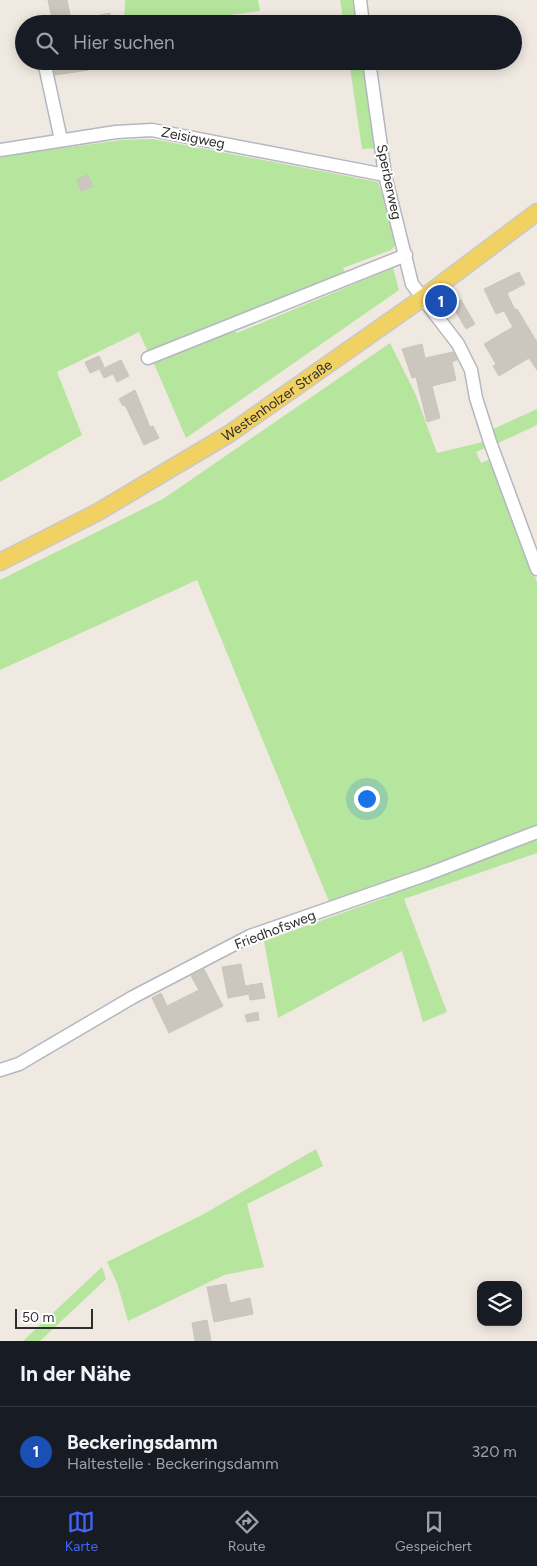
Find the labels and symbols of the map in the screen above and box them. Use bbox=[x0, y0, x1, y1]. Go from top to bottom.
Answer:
street label: Zeisigweg bbox=[160, 123, 226, 153]
street label: Sperberweg bbox=[373, 143, 405, 221]
pin: 1 bbox=[425, 282, 457, 320]
street label: Westenholzer Straße bbox=[219, 356, 336, 445]
your location bbox=[354, 786, 380, 812]
street label: Friedhofsweg bbox=[232, 907, 318, 953]
scale bar bbox=[15, 1306, 92, 1329]

